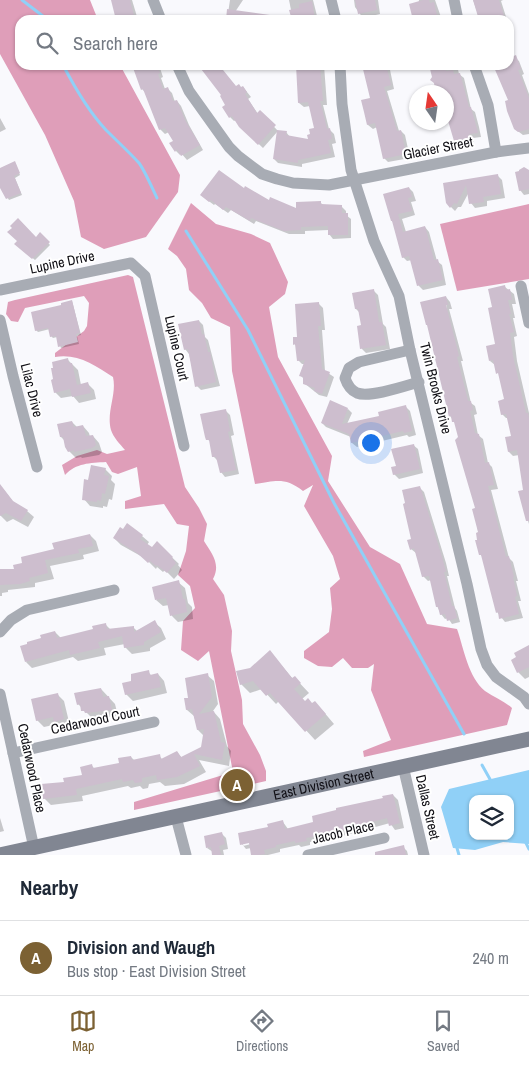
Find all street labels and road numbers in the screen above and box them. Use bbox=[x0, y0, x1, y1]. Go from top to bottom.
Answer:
street label: Glacier Street bbox=[402, 132, 474, 164]
street label: Lupine Drive bbox=[28, 246, 96, 278]
street label: Lupine Court bbox=[161, 314, 193, 382]
street label: Twin Brooks Drive bbox=[416, 340, 456, 436]
street label: Lilac Drive bbox=[17, 361, 47, 419]
street label: Cedarwood Court bbox=[49, 702, 141, 738]
street label: Cedarwood Place bbox=[14, 722, 50, 814]
street label: East Division Street bbox=[271, 764, 375, 804]
street label: Dallas Street bbox=[412, 773, 444, 841]
street label: Jacob Place bbox=[311, 816, 375, 848]

